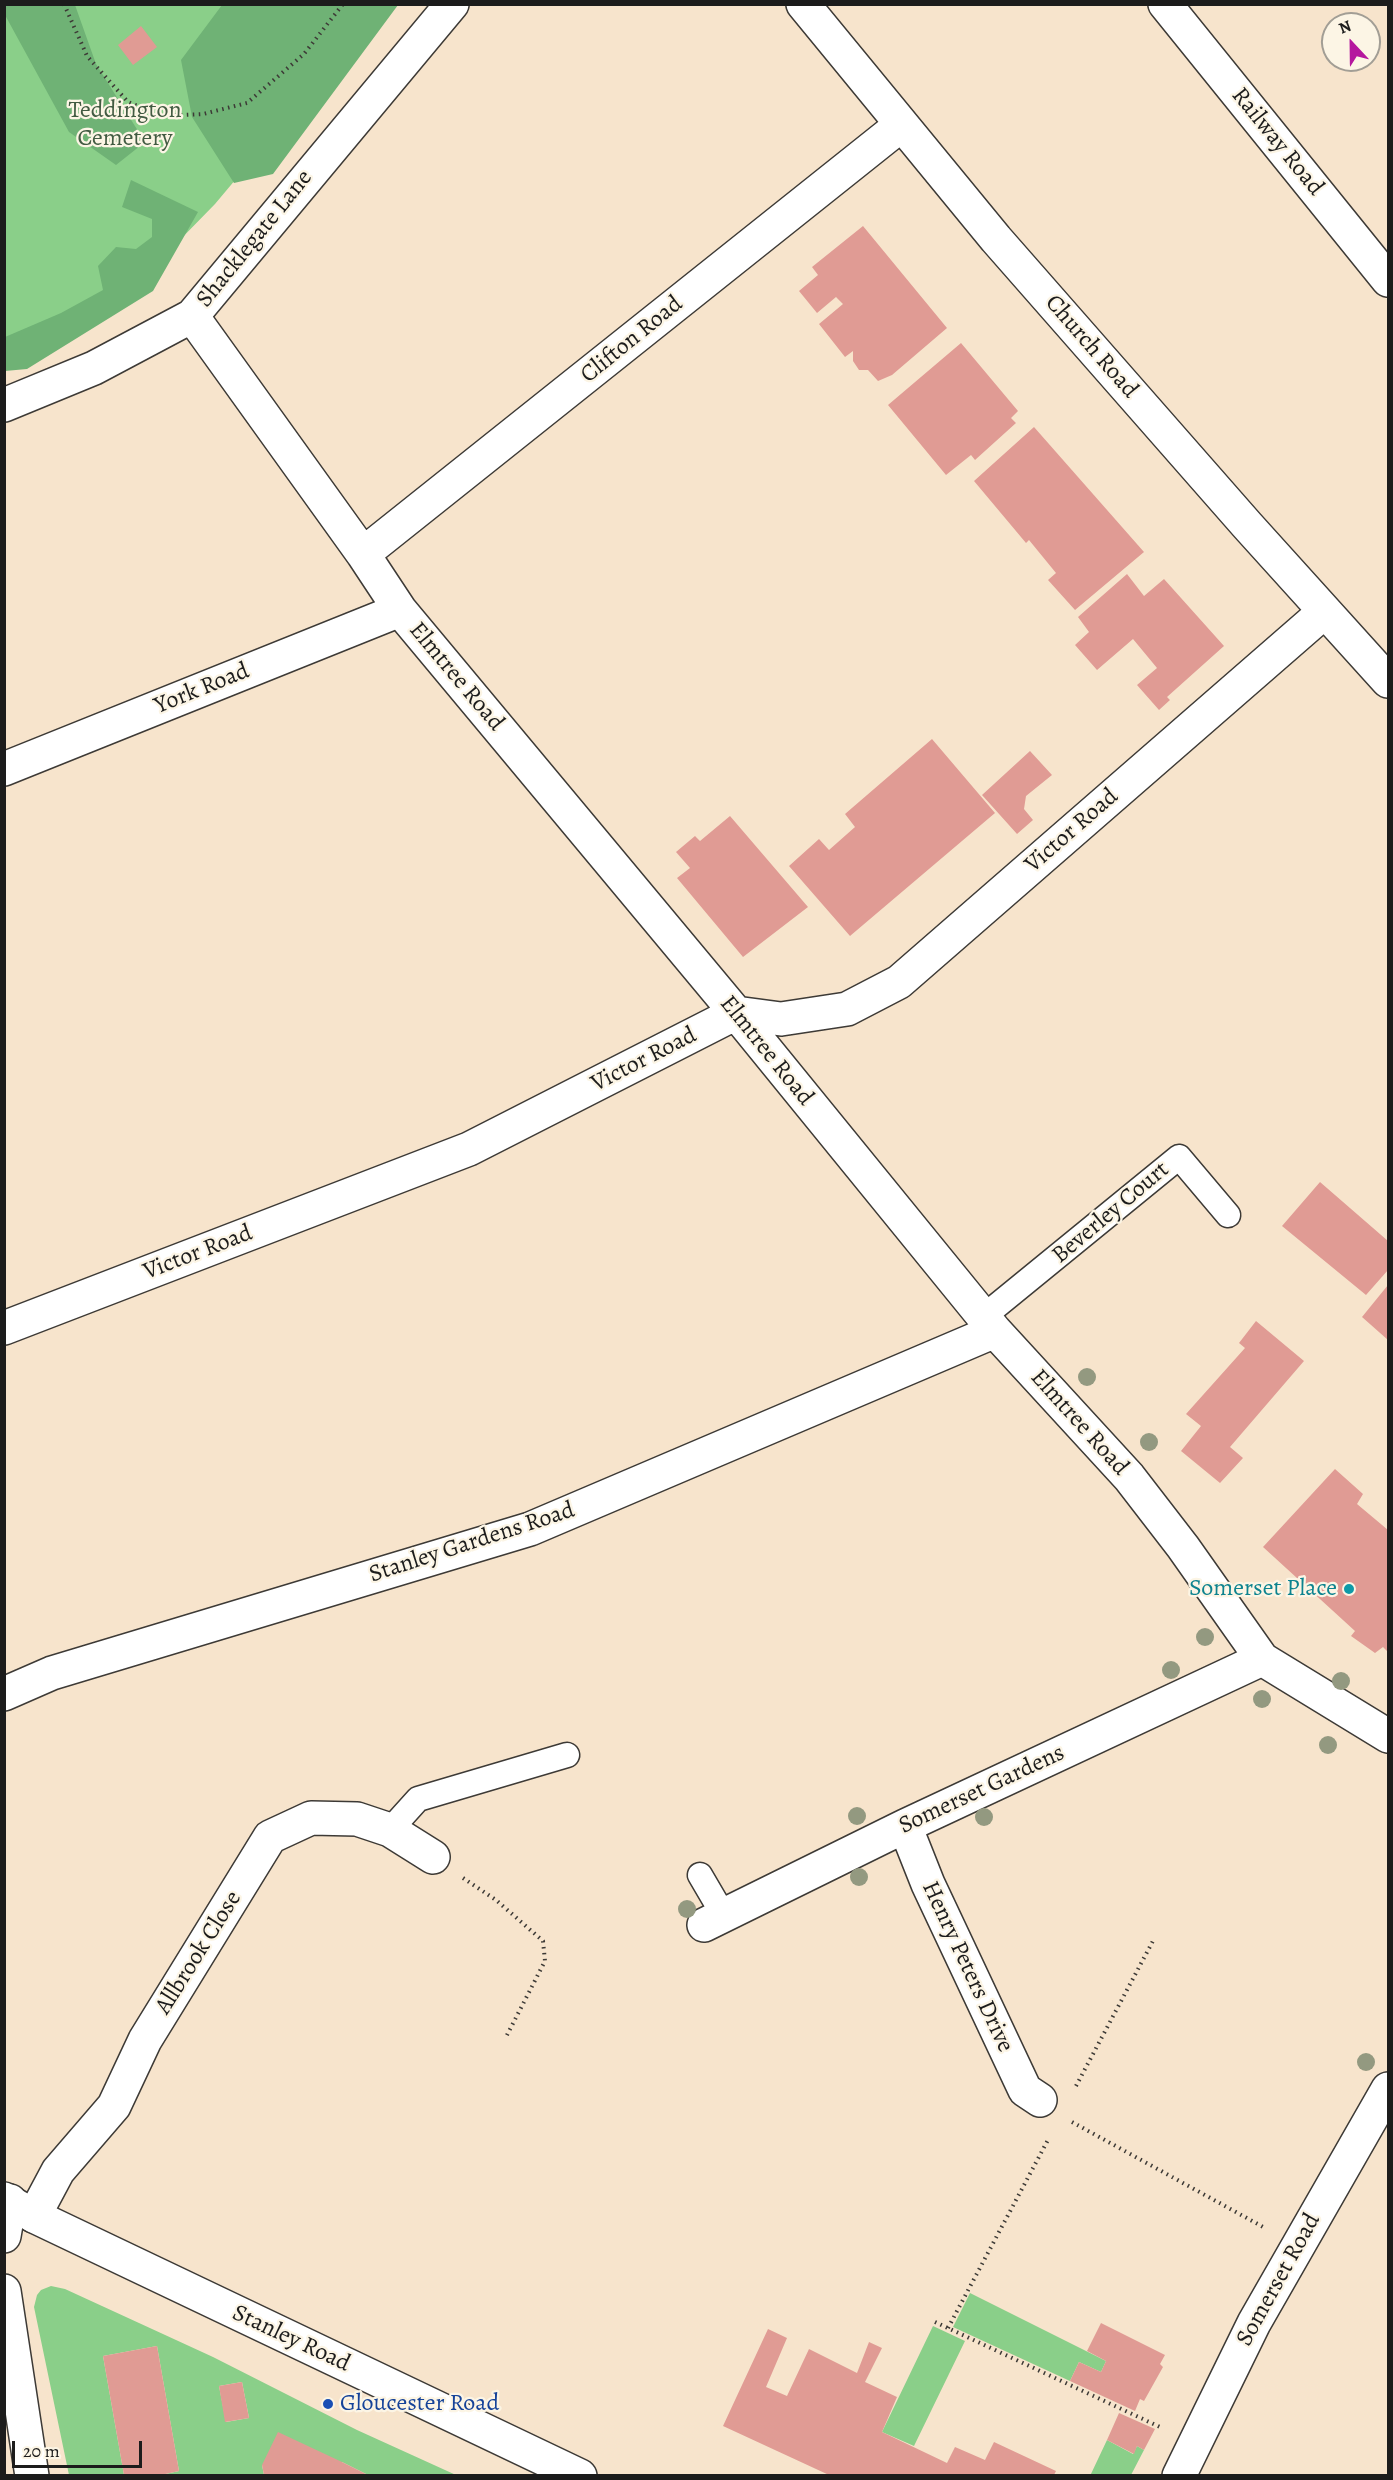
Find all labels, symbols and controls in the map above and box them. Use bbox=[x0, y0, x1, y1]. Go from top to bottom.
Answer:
north arrow bbox=[1321, 12, 1381, 72]
text: N bbox=[1335, 15, 1355, 40]
street label: Railway Road bbox=[1225, 82, 1329, 202]
park label: Teddington Cemetery bbox=[68, 97, 182, 153]
street label: Shacklegate Lane bbox=[191, 164, 319, 314]
street label: Church Road bbox=[1038, 289, 1144, 405]
street label: Clifton Road bbox=[575, 290, 689, 390]
street label: Elmtree Road bbox=[402, 617, 510, 737]
street label: York Road bbox=[150, 657, 254, 721]
street label: Victor Road bbox=[1019, 783, 1125, 879]
street label: Elmtree Road bbox=[713, 990, 819, 1112]
street label: Victor Road bbox=[586, 1021, 702, 1099]
street label: Beverley Court bbox=[1047, 1156, 1175, 1270]
street label: Victor Road bbox=[139, 1219, 257, 1287]
street label: Elmtree Road bbox=[1024, 1364, 1134, 1482]
street label: Stanley Gardens Road bbox=[366, 1496, 578, 1590]
place label: Somerset Place bbox=[1189, 1575, 1337, 1603]
marker: Somerset Place bbox=[1342, 1582, 1356, 1596]
street label: Somerset Gardens bbox=[895, 1739, 1069, 1841]
street label: Henry Peters Drive bbox=[915, 1877, 1019, 2057]
street label: Allbrook Close bbox=[150, 1886, 248, 2020]
street label: Somerset Road bbox=[1231, 2209, 1327, 2351]
street label: Stanley Road bbox=[227, 2299, 355, 2379]
place label: Gloucester Road bbox=[340, 2390, 499, 2418]
marker: Gloucester Road bbox=[321, 2397, 335, 2411]
scale bar bbox=[15, 2429, 146, 2467]
text: 20 m bbox=[23, 2439, 60, 2463]

